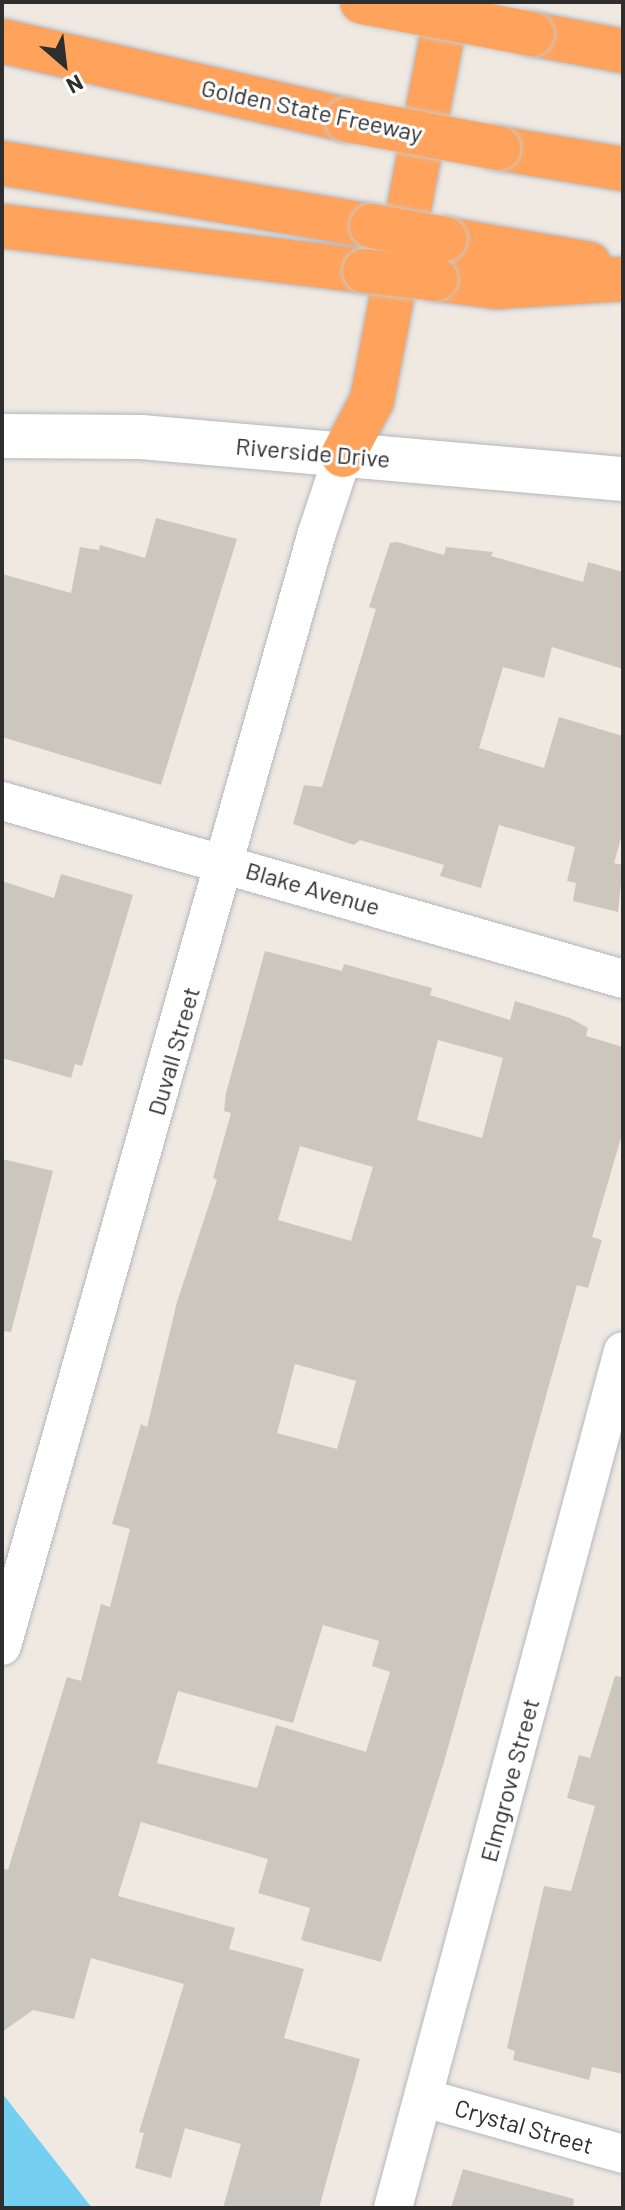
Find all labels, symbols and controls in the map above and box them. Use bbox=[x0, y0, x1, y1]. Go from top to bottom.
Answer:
north arrow bbox=[24, 24, 104, 104]
text: N bbox=[63, 70, 88, 100]
street label: Golden State Freeway bbox=[199, 72, 425, 148]
street label: Riverside Drive bbox=[234, 431, 392, 473]
street label: Blake Avenue bbox=[243, 855, 383, 921]
street label: Duvall Street bbox=[141, 984, 205, 1118]
street label: Elmgrove Street bbox=[473, 1695, 545, 1865]
street label: Crystal Street bbox=[451, 2092, 597, 2160]

